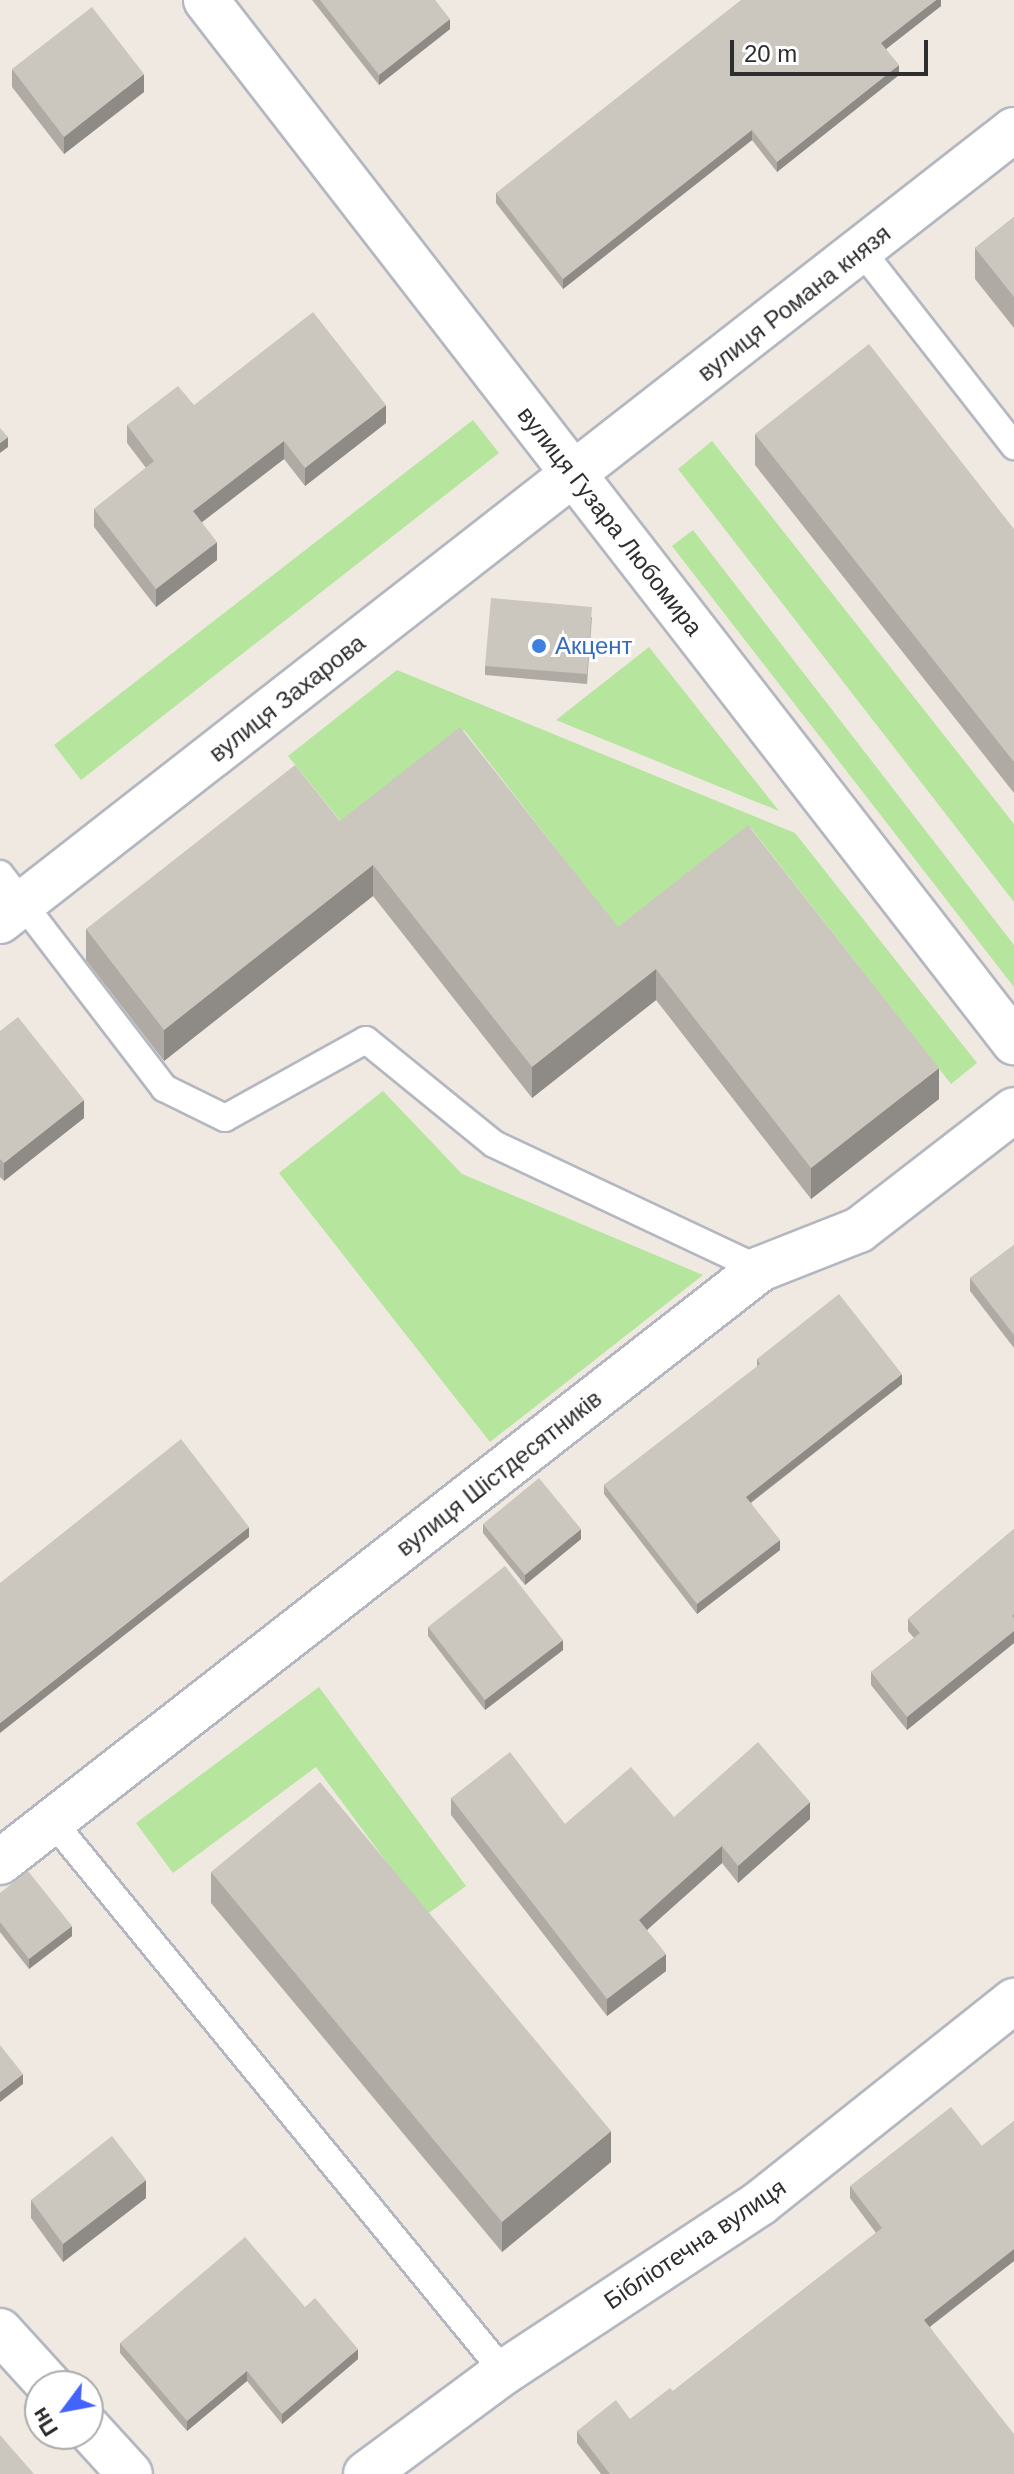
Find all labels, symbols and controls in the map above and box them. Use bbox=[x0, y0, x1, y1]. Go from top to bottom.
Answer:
scale bar bbox=[734, 24, 932, 74]
text: 20 m bbox=[744, 40, 797, 67]
street label: вулиця Романа князя bbox=[692, 219, 896, 387]
street label: вулиця Гузара Любомира bbox=[512, 401, 708, 641]
street label: вулиця Захарова bbox=[203, 628, 371, 768]
place label: Акцент bbox=[555, 632, 633, 660]
marker: Акцент bbox=[530, 637, 548, 655]
street label: вулиця Шістдесятників bbox=[391, 1384, 607, 1562]
street label: Бібліотечна вулиця bbox=[599, 2173, 791, 2315]
north arrow bbox=[24, 2370, 104, 2450]
text: Пн bbox=[27, 2403, 63, 2441]

